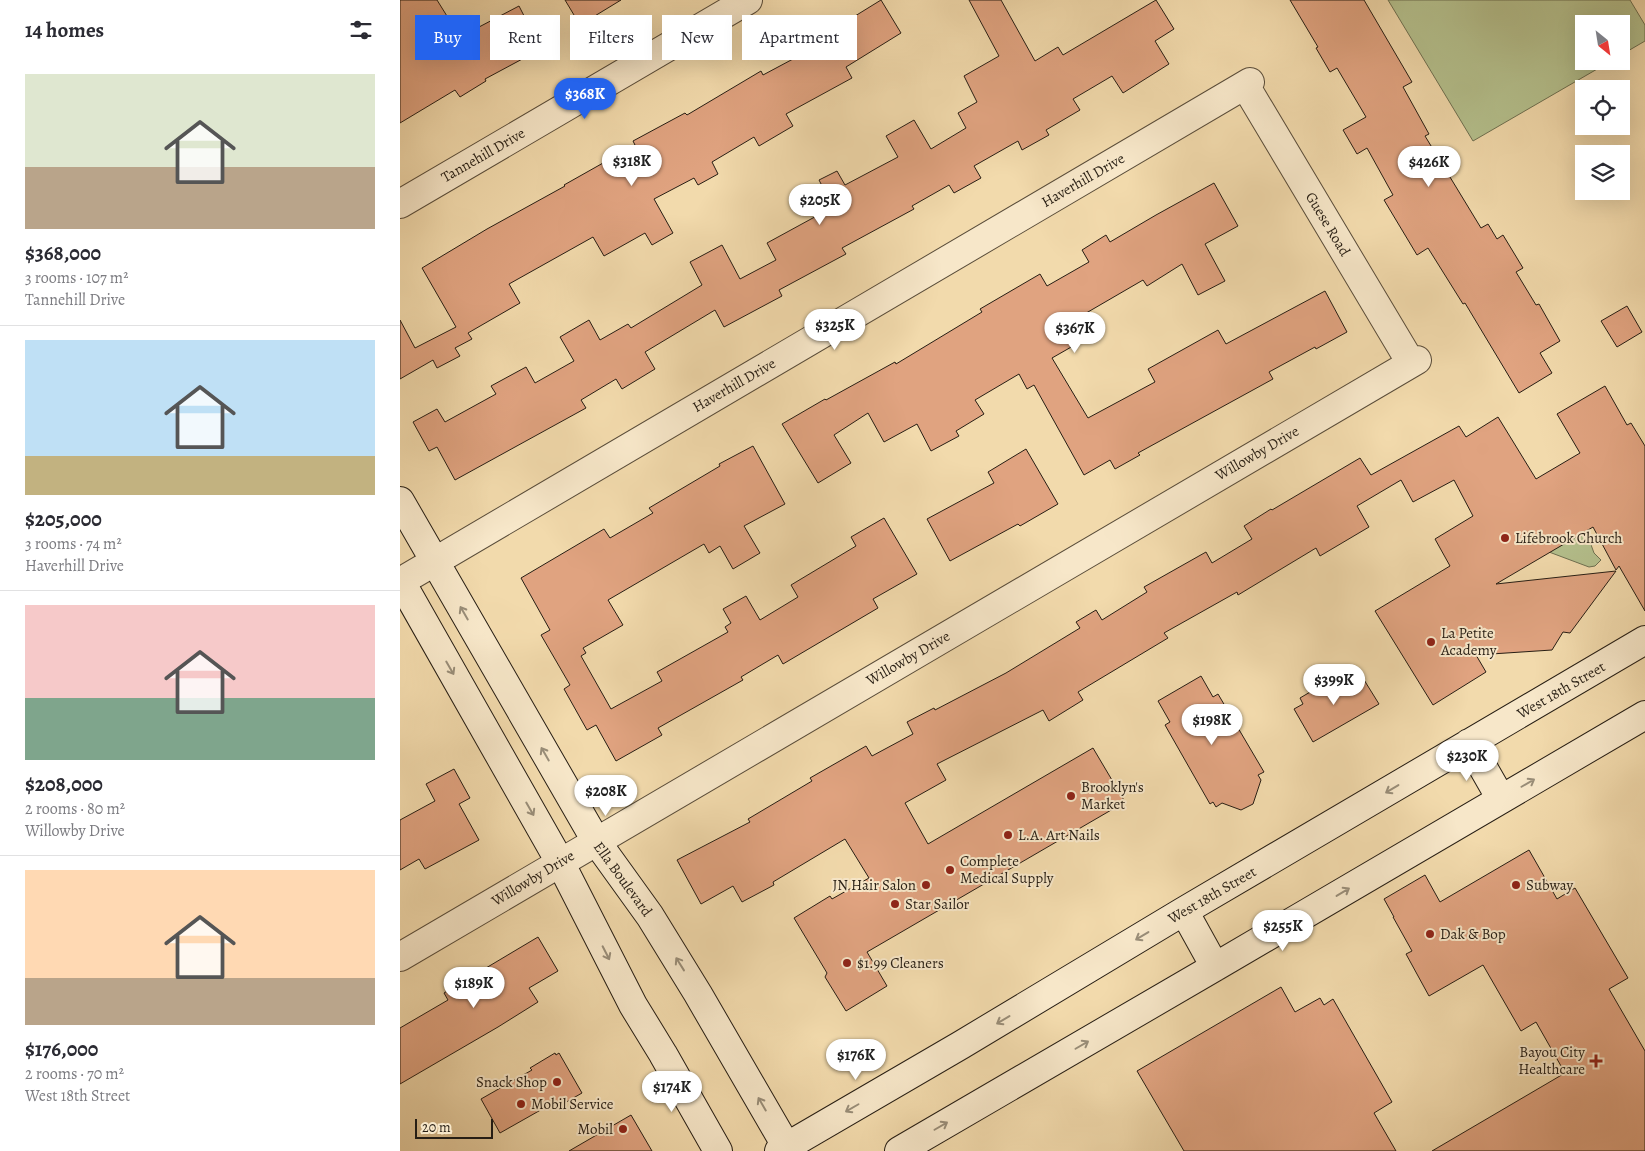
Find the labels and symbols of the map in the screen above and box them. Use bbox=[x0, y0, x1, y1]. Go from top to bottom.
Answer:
north arrow bbox=[1575, 15, 1630, 70]
pin: $368K bbox=[550, 78, 620, 120]
street label: Tannehill Drive bbox=[437, 123, 529, 187]
pin: $318K bbox=[597, 144, 667, 187]
pin: $426K bbox=[1394, 146, 1464, 188]
street label: Haverhill Drive bbox=[1038, 148, 1128, 212]
pin: $205K bbox=[785, 184, 855, 226]
street label: Guese Road bbox=[1301, 188, 1355, 261]
pin: $325K bbox=[800, 308, 870, 351]
pin: $367K bbox=[1040, 312, 1110, 354]
street label: Haverhill Drive bbox=[689, 353, 779, 417]
street label: Willowby Drive bbox=[1211, 421, 1303, 486]
place label: Lifebrook Church bbox=[1515, 528, 1622, 548]
marker: Lifebrook Church bbox=[1499, 532, 1511, 544]
one-way arrow bbox=[459, 606, 469, 621]
place label: La Petite Academy bbox=[1440, 623, 1497, 660]
street label: Willowby Drive bbox=[862, 626, 954, 691]
marker: La Petite Academy bbox=[1425, 636, 1437, 648]
street label: West 18th Street bbox=[1512, 657, 1609, 724]
one-way arrow bbox=[445, 660, 455, 675]
pin: $399K bbox=[1299, 664, 1369, 706]
pin: $198K bbox=[1177, 704, 1247, 746]
pin: $230K bbox=[1432, 740, 1502, 782]
one-way arrow bbox=[540, 747, 550, 761]
pin: $208K bbox=[571, 774, 641, 817]
place label: Brooklyn's Market bbox=[1081, 777, 1144, 814]
one-way arrow bbox=[1521, 778, 1535, 788]
one-way arrow bbox=[1385, 785, 1400, 795]
marker: Brooklyn's Market bbox=[1065, 790, 1077, 802]
one-way arrow bbox=[526, 801, 536, 816]
place label: L.A. Art Nails bbox=[1018, 825, 1100, 845]
marker: L.A. Art Nails bbox=[1002, 829, 1014, 841]
street label: Ella Boulevard bbox=[589, 838, 658, 921]
street label: Willowby Drive bbox=[487, 845, 578, 911]
place label: Complete Medical Supply bbox=[960, 851, 1054, 888]
street label: West 18th Street bbox=[1163, 862, 1260, 929]
marker: Complete Medical Supply bbox=[944, 864, 956, 876]
place label: JN Hair Salon bbox=[833, 875, 916, 895]
place label: Subway bbox=[1526, 875, 1573, 895]
marker: JN Hair Salon bbox=[920, 879, 932, 891]
marker: Subway bbox=[1510, 879, 1522, 891]
one-way arrow bbox=[1335, 887, 1349, 897]
place label: Star Sailor bbox=[905, 894, 970, 914]
marker: Star Sailor bbox=[889, 898, 901, 910]
pin: $255K bbox=[1248, 910, 1318, 952]
place label: Dak & Bop bbox=[1440, 924, 1506, 944]
marker: Dak & Bop bbox=[1424, 928, 1436, 940]
one-way arrow bbox=[1136, 932, 1150, 942]
one-way arrow bbox=[601, 945, 611, 960]
place label: $1.99 Cleaners bbox=[857, 953, 944, 973]
marker: $1.99 Cleaners bbox=[841, 957, 853, 969]
one-way arrow bbox=[674, 958, 684, 972]
pin: $189K bbox=[439, 966, 509, 1009]
one-way arrow bbox=[996, 1015, 1010, 1025]
pin: $176K bbox=[821, 1038, 891, 1081]
one-way arrow bbox=[1074, 1040, 1089, 1050]
place label: Bayou City Healthcare bbox=[1518, 1042, 1585, 1079]
marker: Bayou City Healthcare bbox=[1589, 1054, 1603, 1068]
pin: $174K bbox=[637, 1070, 707, 1113]
place label: Snack Shop bbox=[476, 1072, 547, 1092]
marker: Snack Shop bbox=[551, 1076, 563, 1088]
place label: Mobil Service bbox=[531, 1094, 614, 1114]
one-way arrow bbox=[757, 1097, 767, 1112]
marker: Mobil Service bbox=[515, 1098, 527, 1110]
one-way arrow bbox=[845, 1103, 860, 1113]
scale bar bbox=[415, 1116, 492, 1139]
place label: Mobil bbox=[578, 1119, 613, 1139]
one-way arrow bbox=[934, 1121, 948, 1131]
marker: Mobil bbox=[617, 1123, 629, 1135]

